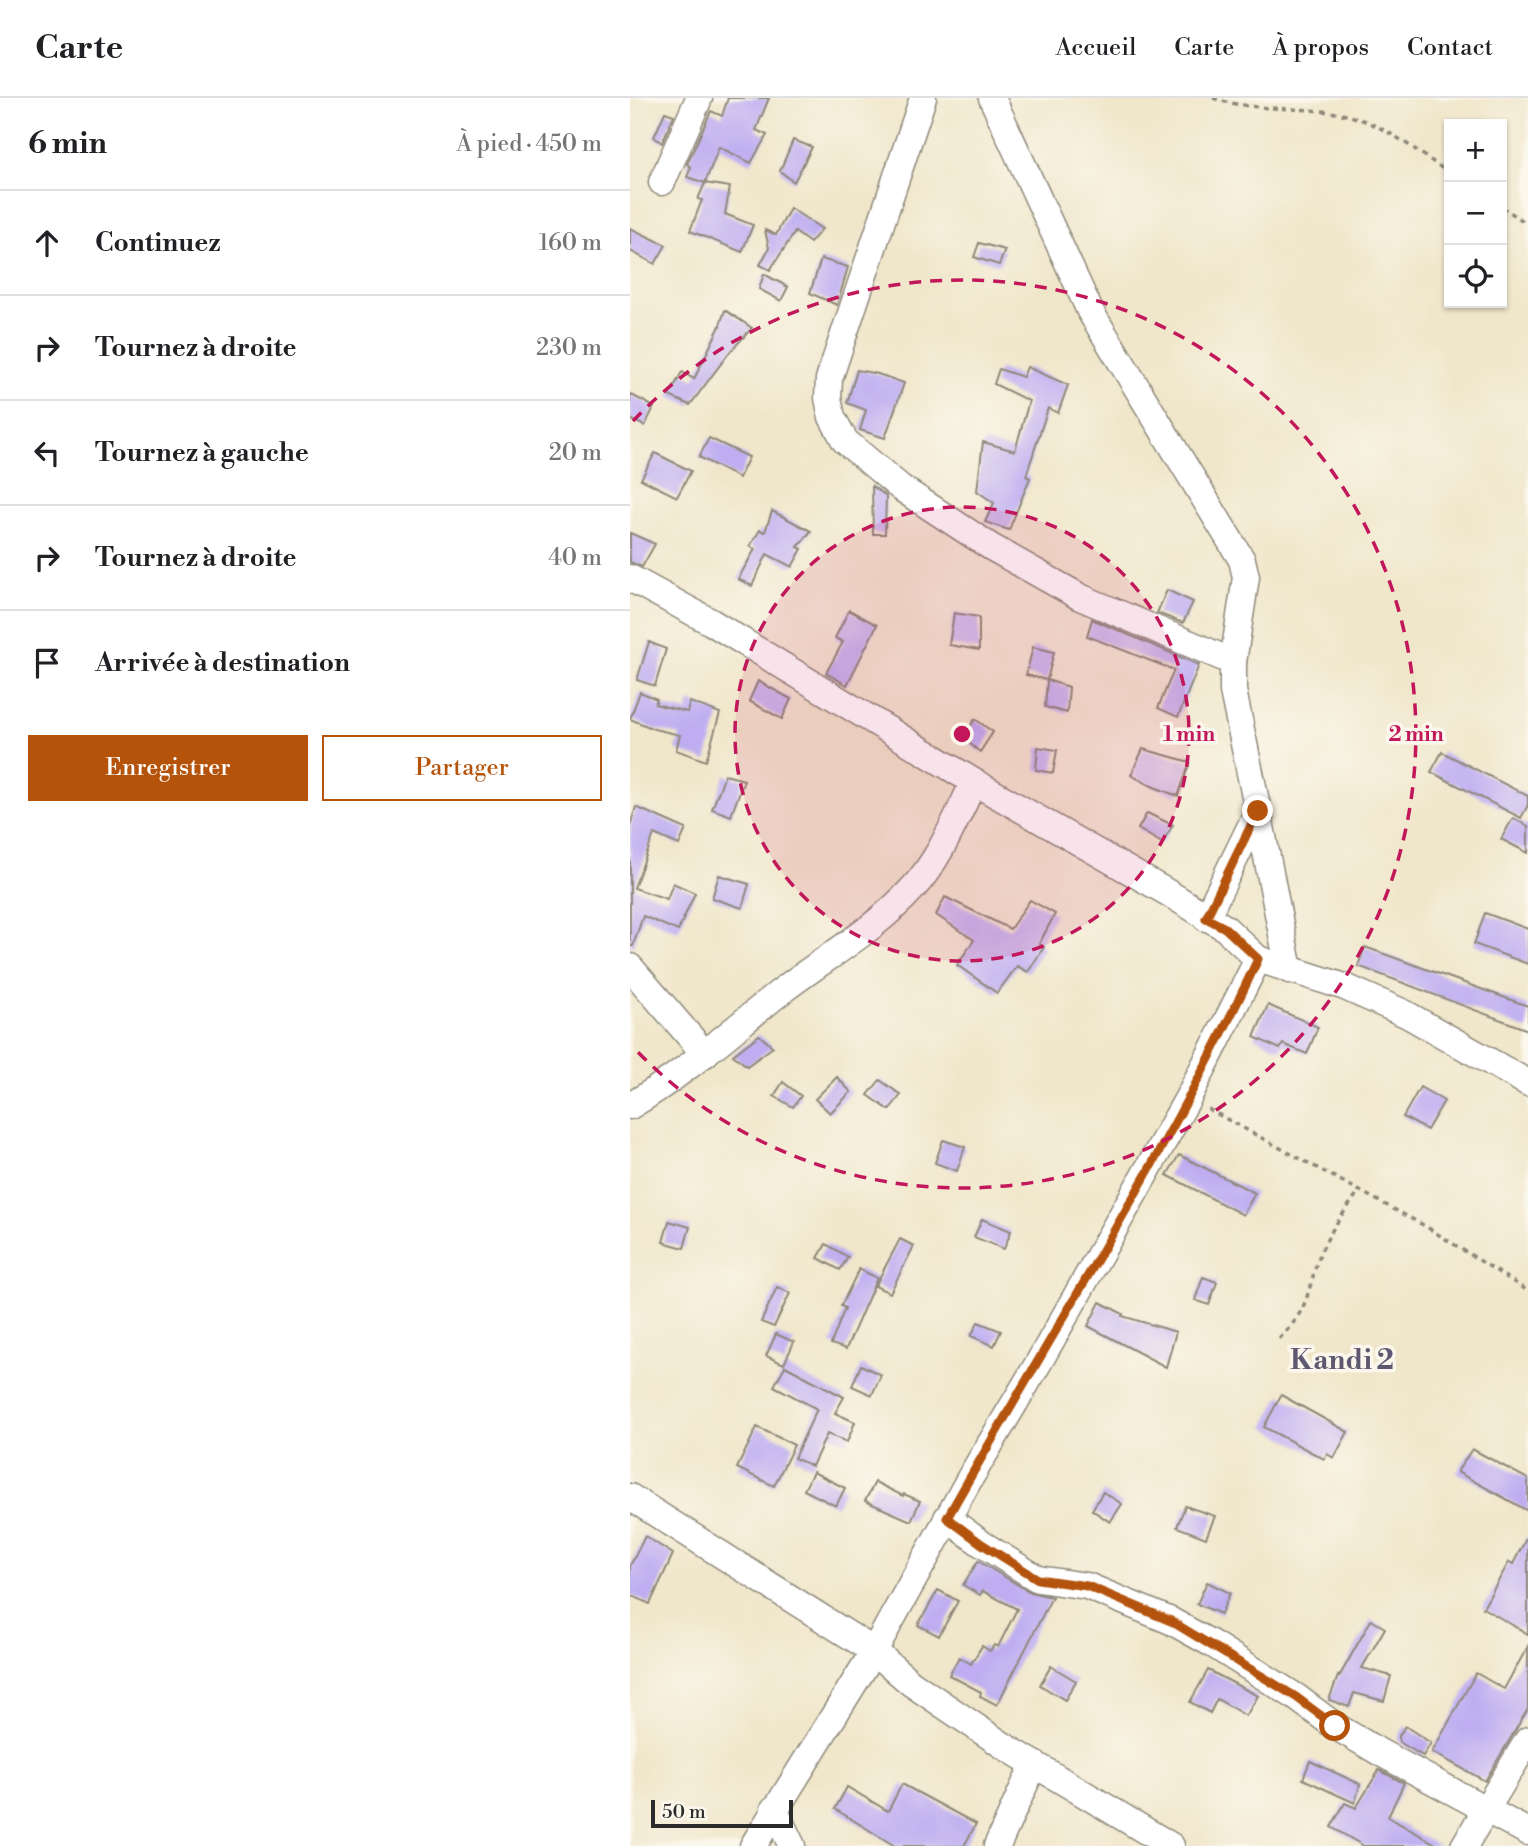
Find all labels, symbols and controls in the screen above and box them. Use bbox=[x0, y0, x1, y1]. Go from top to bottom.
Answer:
text: Carte bbox=[35, 28, 123, 69]
text: Accueil bbox=[1055, 33, 1136, 63]
text: Carte bbox=[1174, 33, 1234, 63]
text: À propos bbox=[1272, 33, 1369, 63]
text: Contact bbox=[1407, 33, 1493, 63]
map controls bbox=[1444, 119, 1507, 308]
button: + bbox=[1444, 119, 1507, 182]
text: 6 min bbox=[28, 125, 107, 163]
text: À pied · 450 m bbox=[456, 130, 602, 158]
button: − bbox=[1444, 182, 1507, 245]
icon: ahead bbox=[28, 224, 66, 262]
text: Continuez bbox=[95, 227, 221, 259]
text: 160 m bbox=[539, 229, 602, 257]
button: locate bbox=[1444, 245, 1507, 308]
icon: right bbox=[28, 329, 66, 367]
text: Tournez à droite bbox=[95, 332, 297, 364]
text: 230 m bbox=[536, 334, 602, 362]
icon: left bbox=[28, 434, 66, 472]
text: Tournez à gauche bbox=[95, 437, 309, 469]
text: 20 m bbox=[549, 439, 602, 467]
icon: right bbox=[28, 539, 66, 577]
text: Tournez à droite bbox=[95, 542, 297, 574]
text: 40 m bbox=[548, 544, 602, 572]
icon: arrive bbox=[28, 644, 66, 682]
text: Arrivée à destination bbox=[95, 647, 350, 679]
centre of rings bbox=[950, 722, 974, 746]
text: 1 min bbox=[1163, 722, 1215, 748]
text: 2 min bbox=[1388, 722, 1444, 748]
button: Enregistrer bbox=[28, 735, 308, 801]
button: Partager bbox=[322, 735, 602, 801]
route end bbox=[1242, 795, 1273, 826]
district label: Kandi 2 bbox=[1290, 1343, 1394, 1378]
route start bbox=[1319, 1710, 1350, 1741]
scale bar bbox=[651, 1797, 793, 1829]
text: 50 m bbox=[662, 1800, 706, 1824]

